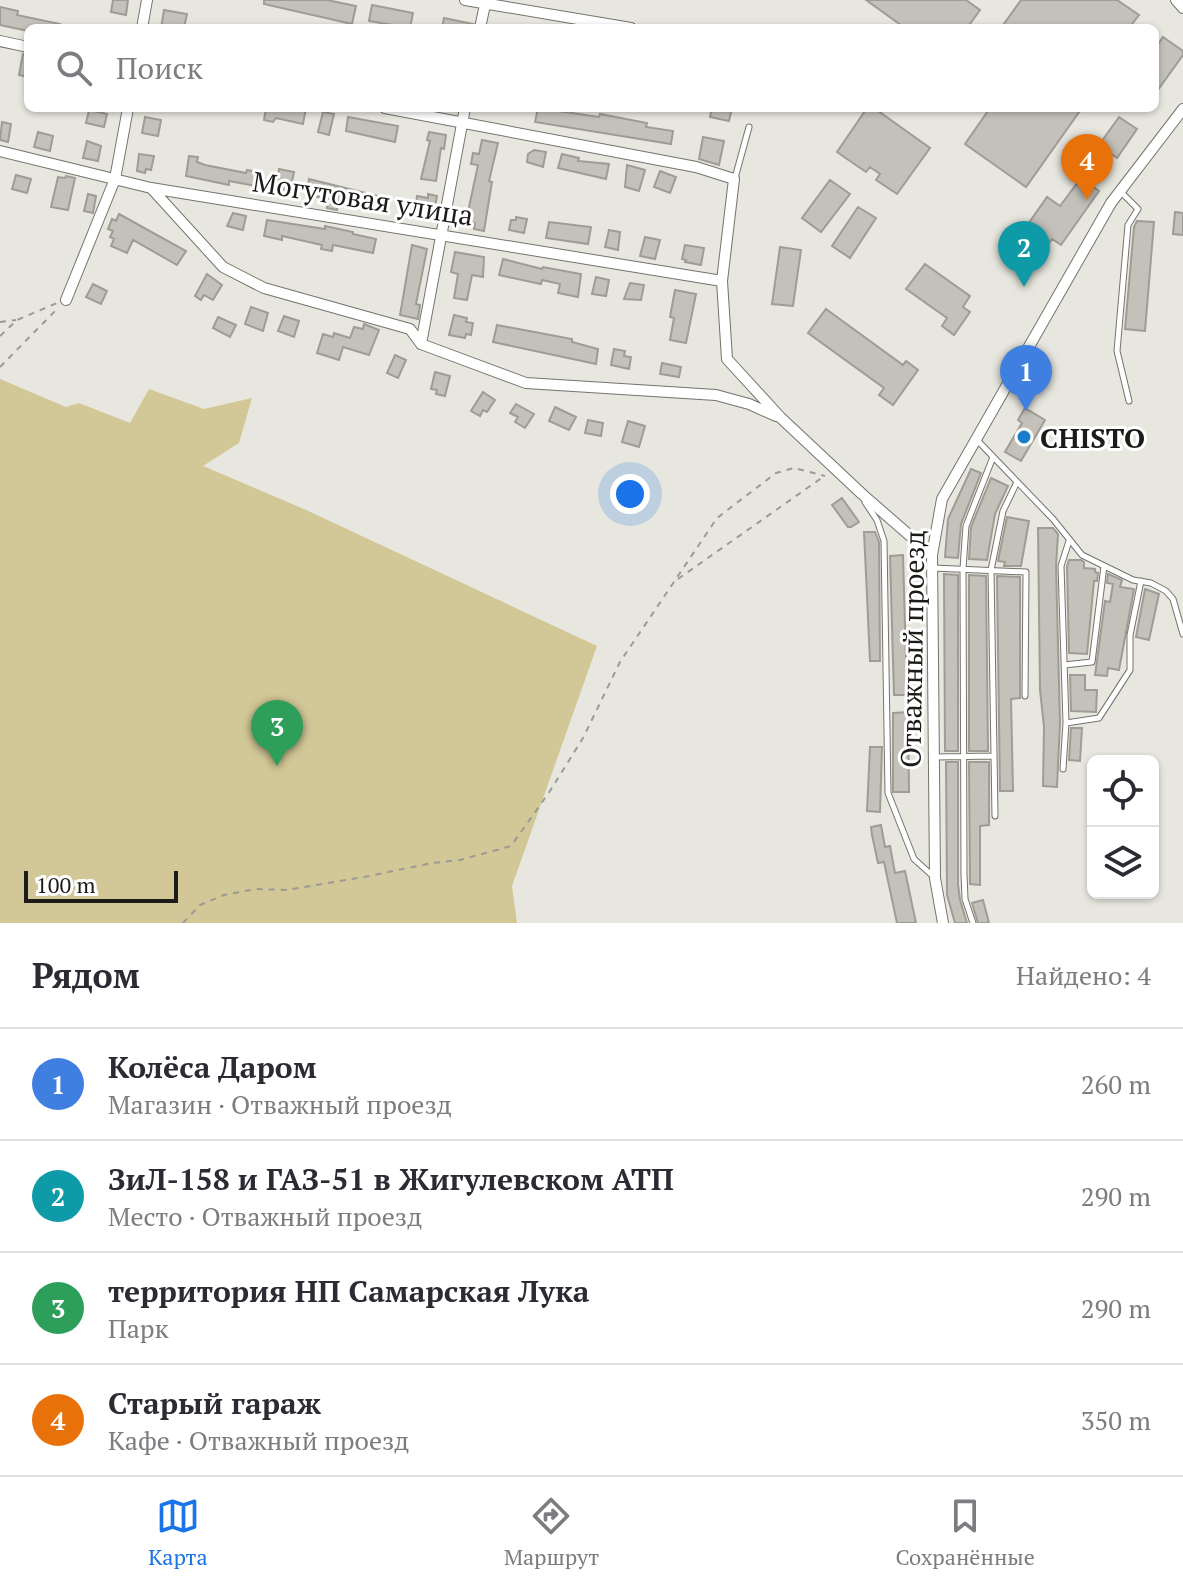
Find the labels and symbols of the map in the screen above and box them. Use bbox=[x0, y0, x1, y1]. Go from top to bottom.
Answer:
pin: 4 bbox=[1061, 134, 1113, 200]
street label: Могутовая улица bbox=[250, 162, 476, 234]
pin: 2 bbox=[998, 221, 1050, 287]
pin: 1 bbox=[1000, 345, 1052, 411]
place label: CHISTO bbox=[1040, 419, 1145, 456]
marker: CHISTO bbox=[1015, 428, 1033, 446]
your location bbox=[610, 474, 650, 514]
street label: Отважный проезд bbox=[891, 530, 933, 768]
pin: 3 bbox=[251, 700, 303, 766]
scale bar bbox=[24, 867, 178, 903]

